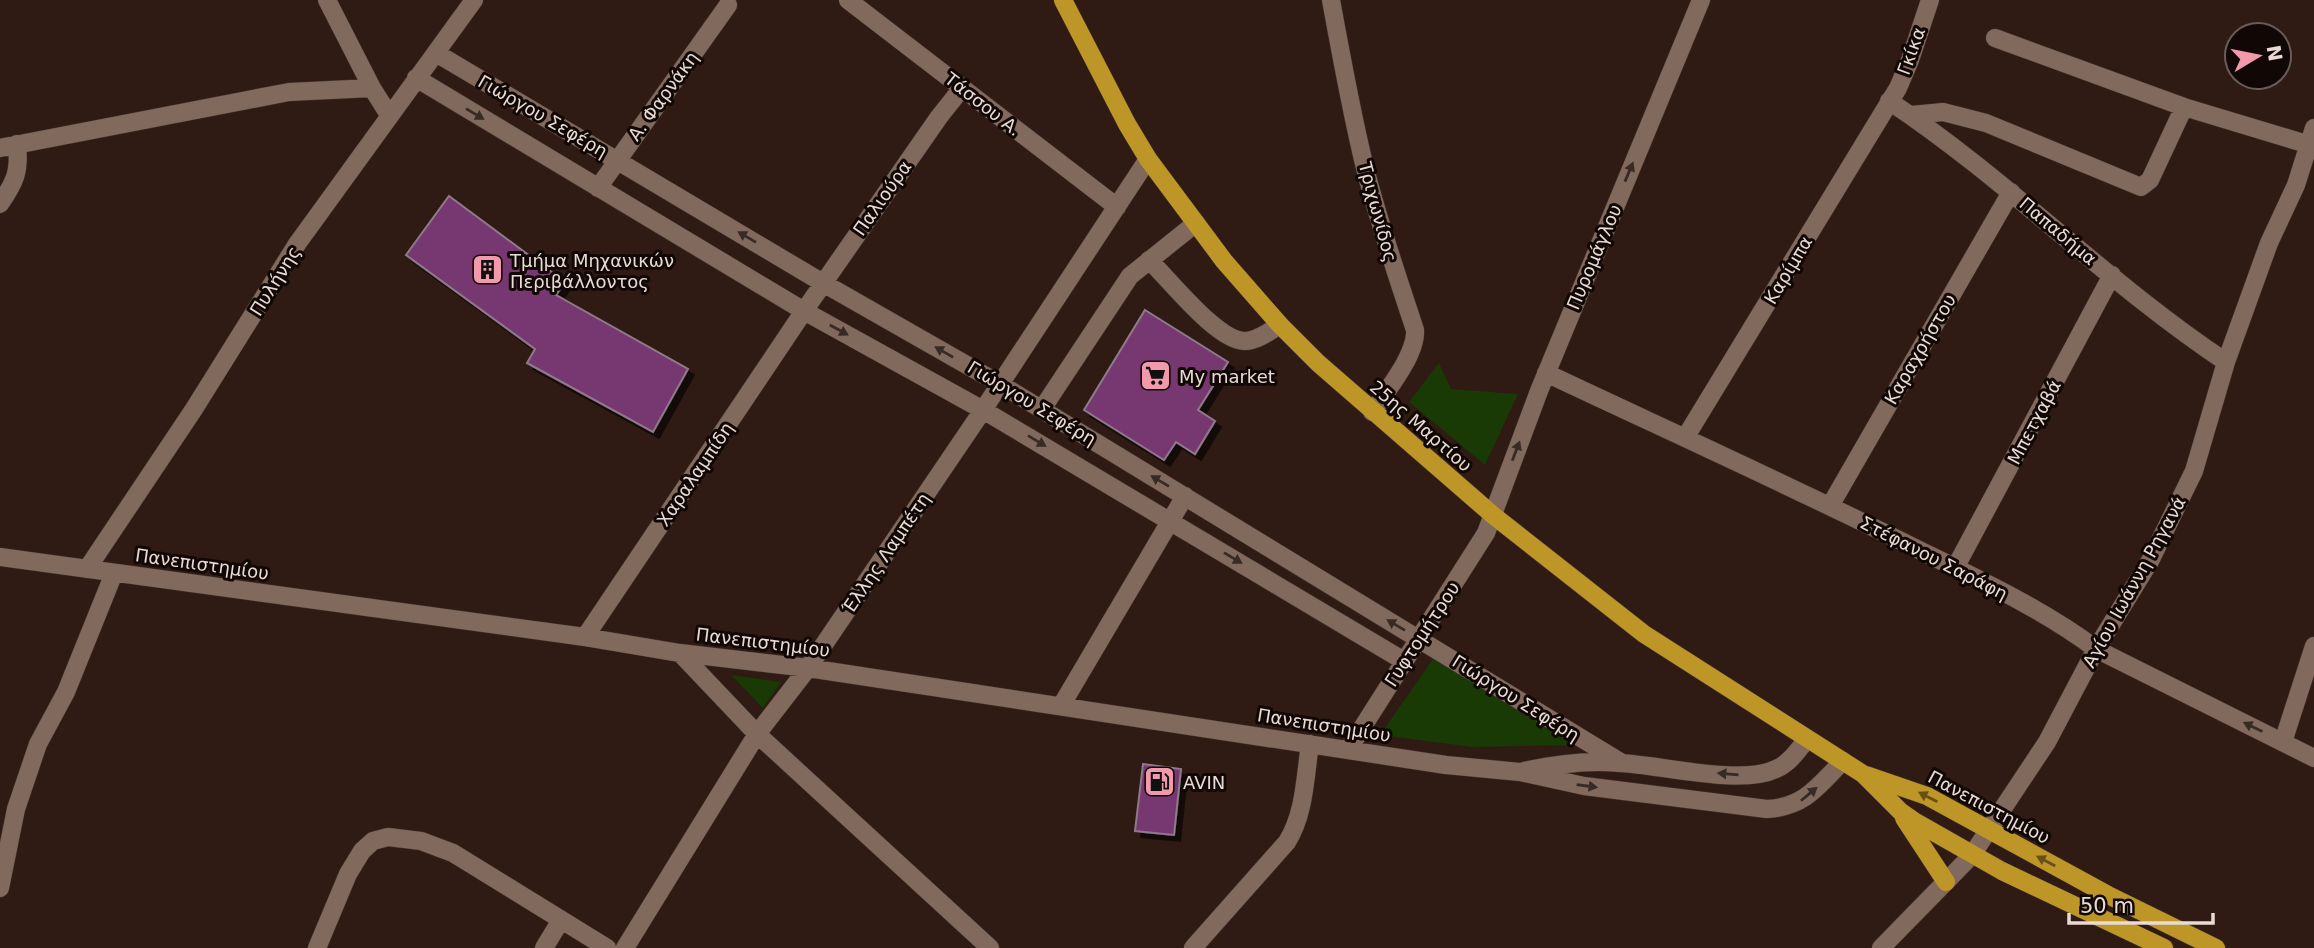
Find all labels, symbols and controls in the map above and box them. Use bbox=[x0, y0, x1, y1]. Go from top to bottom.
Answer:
north arrow bbox=[2223, 21, 2293, 91]
street label: Γκίκα bbox=[1893, 24, 1929, 78]
text: N bbox=[2263, 43, 2287, 63]
street label: Α. Φαρνάκη bbox=[624, 47, 702, 145]
street label: Τάσσου Α. bbox=[940, 67, 1025, 140]
street label: Γιώργου Σεφέρη bbox=[475, 70, 611, 162]
one-way arrow bbox=[465, 107, 484, 120]
street label: Παλιούρα bbox=[848, 156, 916, 240]
street label: Τριχωνίδος bbox=[1354, 159, 1401, 264]
one-way arrow bbox=[1624, 162, 1635, 183]
street label: Παπαδήμα bbox=[2015, 193, 2101, 269]
street label: Πυρομάγλου bbox=[1562, 201, 1626, 313]
one-way arrow bbox=[738, 231, 757, 244]
street label: Καρίμπα bbox=[1760, 232, 1816, 308]
street label: Πυλήνης bbox=[245, 242, 305, 320]
place label: Τμήμα Μηχανικών Περιβάλλοντος bbox=[509, 250, 674, 292]
building icon: Τμήμα Μηχανικών Περιβάλλοντος bbox=[470, 253, 504, 287]
street label: Καραχρήστου bbox=[1880, 290, 1960, 408]
one-way arrow bbox=[829, 324, 849, 336]
one-way arrow bbox=[934, 346, 954, 358]
street label: Γιώργου Σεφέρη bbox=[964, 356, 1100, 450]
supermarket icon: My market bbox=[1139, 359, 1173, 393]
place label: My market bbox=[1179, 366, 1275, 387]
street label: 25ης Μαρτίου bbox=[1366, 376, 1476, 476]
street label: Μπετχαβά bbox=[2003, 376, 2065, 468]
street label: Χαραλαμπίδη bbox=[653, 418, 737, 530]
one-way arrow bbox=[1028, 435, 1047, 448]
one-way arrow bbox=[1510, 441, 1521, 462]
one-way arrow bbox=[1151, 474, 1170, 487]
street label: Έλλης Λαμπέτη bbox=[837, 489, 934, 618]
street label: Αγίου Ιωάννη Ρηγανά bbox=[2078, 493, 2190, 671]
street label: Στέφανου Σαράφη bbox=[1857, 512, 2011, 604]
street label: Πανεπιστημίου bbox=[134, 544, 270, 584]
one-way arrow bbox=[1223, 551, 1242, 564]
street label: Γυφτομήτρου bbox=[1380, 578, 1464, 690]
one-way arrow bbox=[1387, 618, 1406, 631]
street label: Πανεπιστημίου bbox=[695, 623, 831, 661]
street label: Γιώργου Σεφέρη bbox=[1449, 650, 1583, 746]
street label: Πανεπιστημίου bbox=[1256, 704, 1392, 746]
one-way arrow bbox=[2243, 722, 2263, 733]
fuel station icon: AVIN bbox=[1143, 765, 1177, 799]
street label: Πανεπιστημίου bbox=[1925, 766, 2053, 848]
one-way arrow bbox=[1717, 768, 1739, 779]
place label: AVIN bbox=[1183, 772, 1225, 793]
one-way arrow bbox=[1576, 781, 1598, 792]
one-way arrow bbox=[1800, 786, 1818, 802]
one-way arrow bbox=[1918, 792, 1938, 803]
one-way arrow bbox=[2036, 856, 2056, 868]
scale bar bbox=[2069, 881, 2212, 925]
text: 50 m bbox=[2080, 894, 2134, 918]

